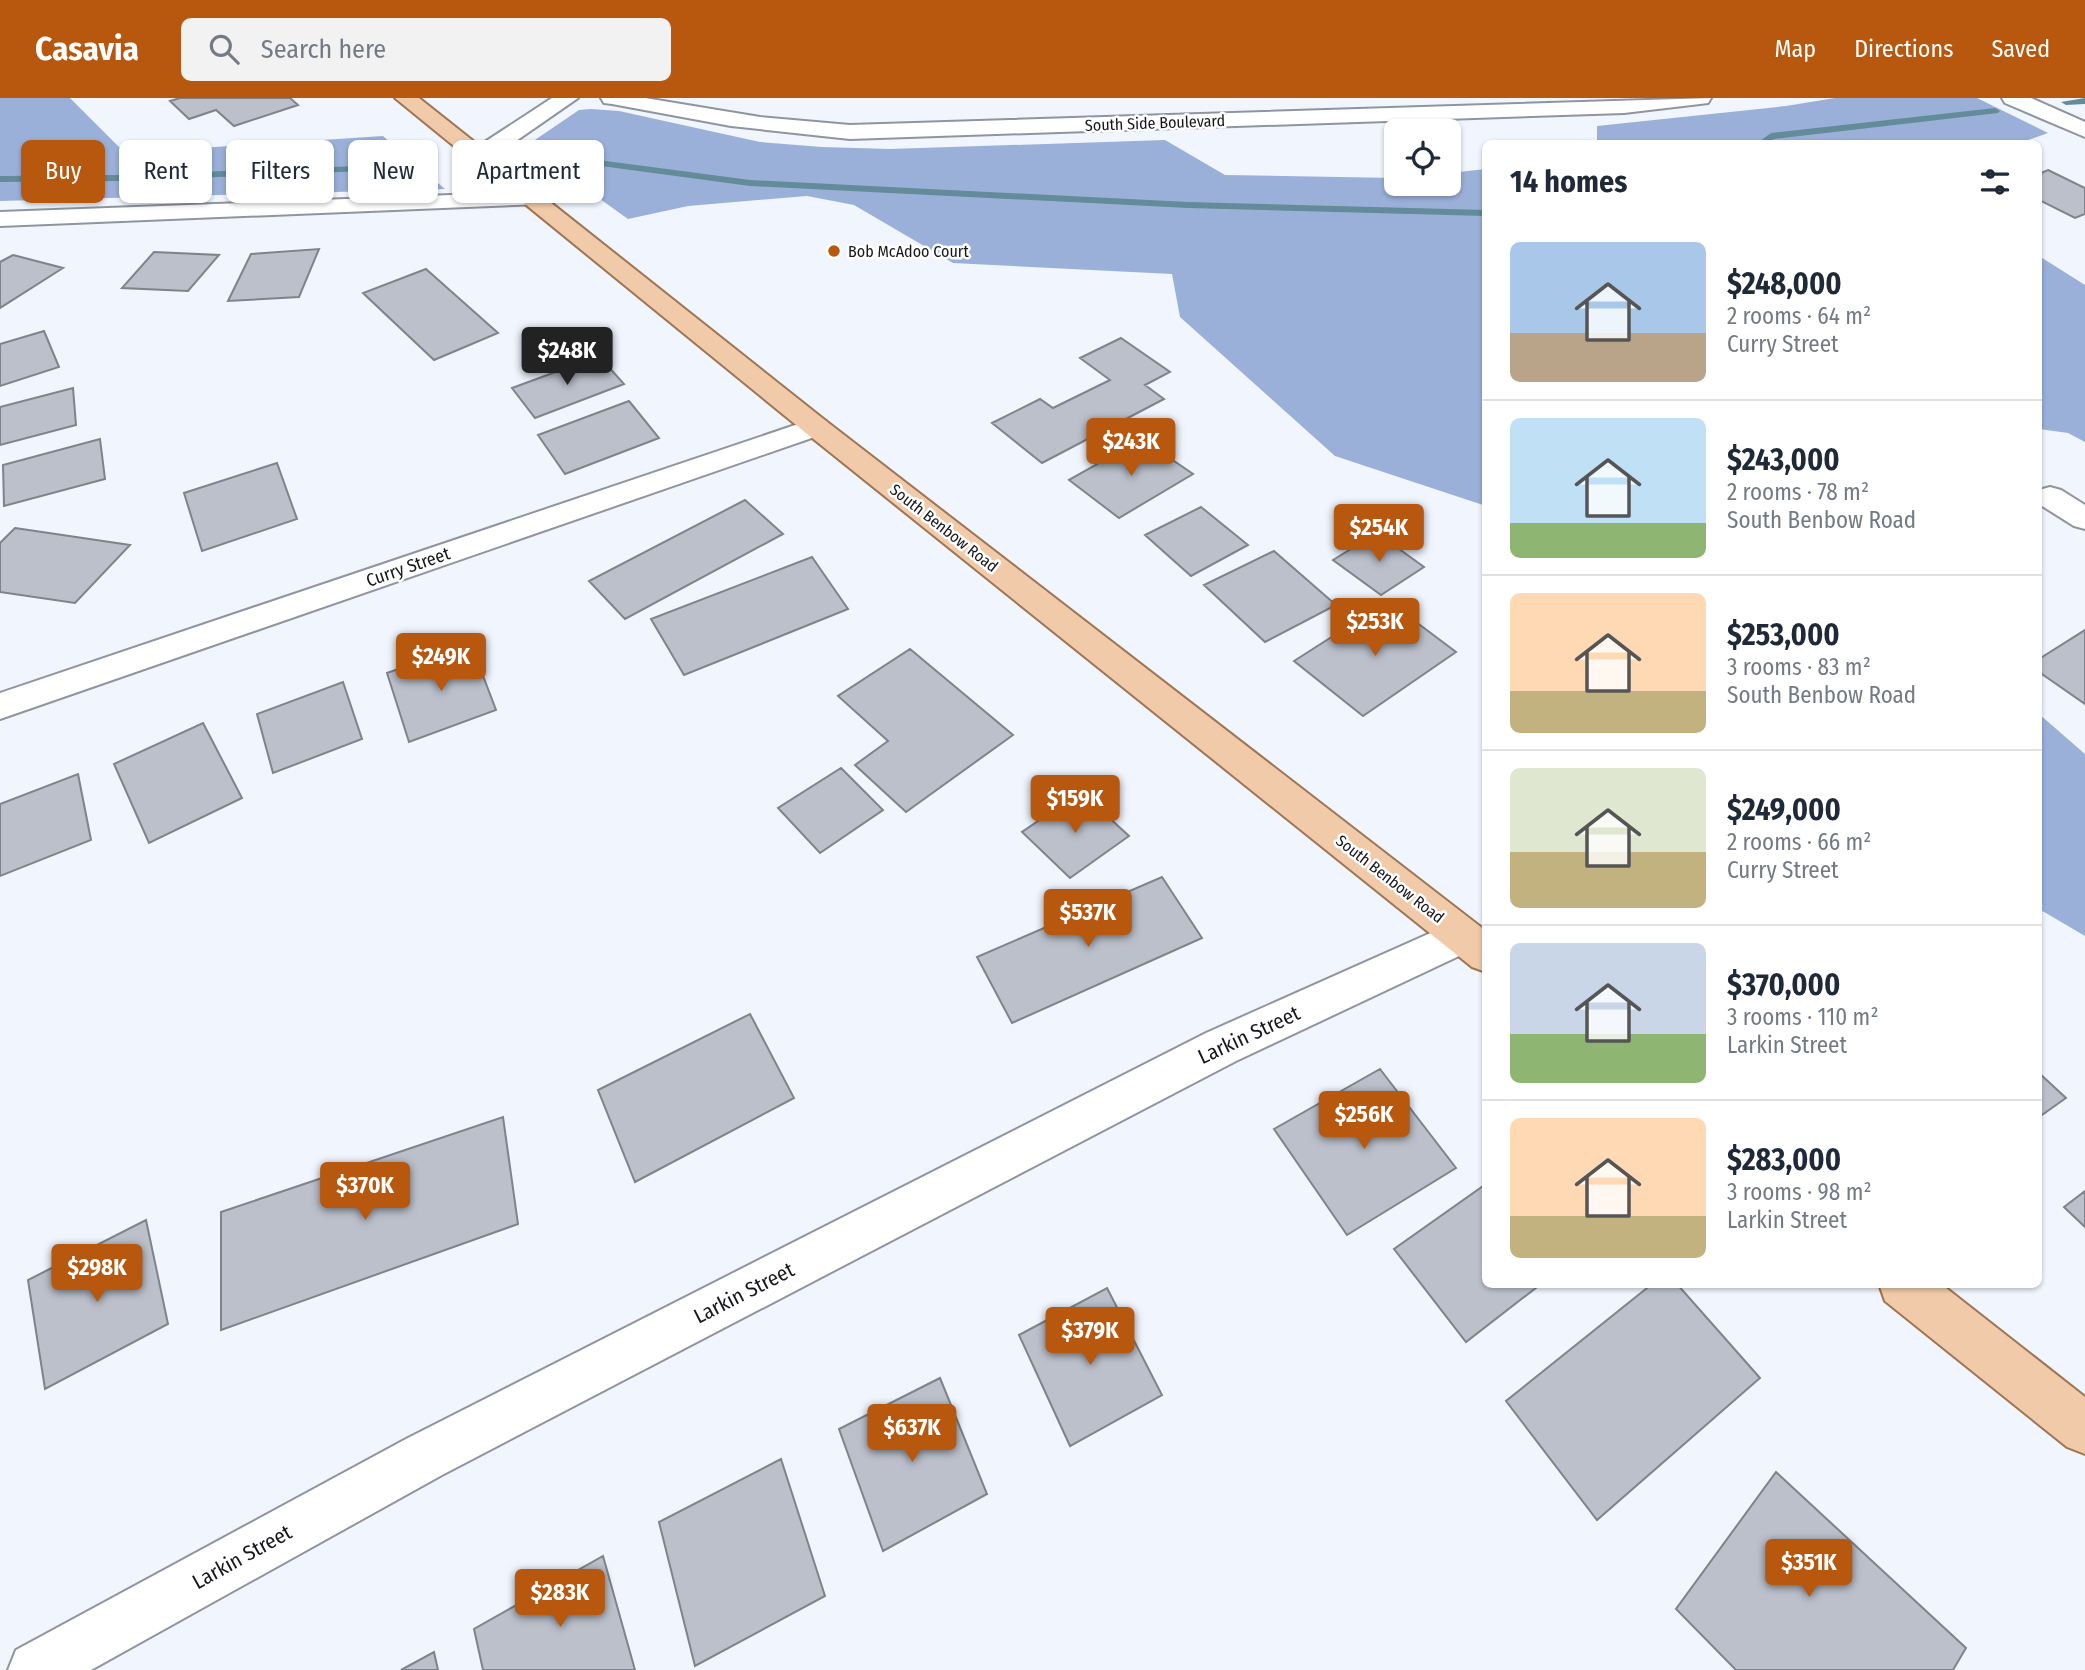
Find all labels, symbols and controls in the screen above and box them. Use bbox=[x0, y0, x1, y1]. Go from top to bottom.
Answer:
search box bbox=[181, 18, 671, 81]
text: Casavia bbox=[35, 29, 139, 69]
icon: search bbox=[205, 30, 243, 68]
text: Search here bbox=[261, 34, 386, 65]
text: Map bbox=[1775, 35, 1816, 63]
text: Directions bbox=[1854, 35, 1953, 63]
text: Saved bbox=[1991, 35, 2050, 63]
street label: South Side Boulevard bbox=[1085, 111, 1225, 135]
map controls bbox=[1384, 119, 1461, 196]
button: locate bbox=[1384, 119, 1461, 196]
chip: Buy bbox=[21, 140, 105, 203]
chip: Rent bbox=[119, 140, 212, 203]
chip: Filters bbox=[226, 140, 334, 203]
chip: New bbox=[348, 140, 438, 203]
chip: Apartment bbox=[452, 140, 604, 203]
icon: filters bbox=[1976, 163, 2014, 201]
text: 14 homes bbox=[1510, 164, 1627, 200]
place label: Bob McAdoo Court bbox=[848, 242, 969, 261]
marker: Bob McAdoo Court bbox=[826, 243, 842, 259]
text: $248,000 bbox=[1727, 266, 1842, 302]
icon: home bbox=[1566, 270, 1650, 354]
text: 2 rooms · 64 m² bbox=[1727, 302, 1871, 330]
pin: $248K bbox=[518, 328, 616, 387]
text: Curry Street bbox=[1727, 330, 1839, 358]
text: $248K bbox=[538, 336, 596, 364]
pin: $243K bbox=[1082, 418, 1180, 478]
text: $243K bbox=[1102, 427, 1160, 455]
text: $243,000 bbox=[1727, 442, 1840, 478]
icon: home bbox=[1566, 446, 1650, 530]
text: 2 rooms · 78 m² bbox=[1727, 478, 1869, 506]
street label: South Benbow Road bbox=[886, 480, 1002, 576]
pin: $254K bbox=[1330, 504, 1428, 564]
text: South Benbow Road bbox=[1727, 506, 1916, 534]
text: $254K bbox=[1350, 513, 1408, 541]
street label: Curry Street bbox=[363, 542, 453, 592]
pin: $253K bbox=[1326, 598, 1424, 658]
text: $253K bbox=[1346, 607, 1404, 635]
text: $253,000 bbox=[1727, 617, 1840, 653]
icon: home bbox=[1566, 621, 1650, 705]
pin: $249K bbox=[392, 634, 490, 693]
text: $249K bbox=[412, 642, 470, 670]
text: 3 rooms · 83 m² bbox=[1727, 653, 1871, 681]
text: South Benbow Road bbox=[1727, 681, 1916, 709]
pin: $159K bbox=[1026, 776, 1124, 835]
text: $159K bbox=[1047, 784, 1103, 812]
text: $249,000 bbox=[1727, 792, 1841, 828]
icon: home bbox=[1566, 796, 1650, 880]
text: 2 rooms · 66 m² bbox=[1727, 828, 1871, 856]
street label: South Benbow Road bbox=[1332, 831, 1448, 927]
text: Curry Street bbox=[1727, 856, 1839, 884]
pin: $537K bbox=[1039, 890, 1137, 949]
text: $537K bbox=[1060, 898, 1116, 926]
text: $370,000 bbox=[1727, 967, 1840, 1003]
icon: home bbox=[1566, 971, 1650, 1055]
street label: Larkin Street bbox=[1194, 1000, 1304, 1070]
text: 3 rooms · 110 m² bbox=[1727, 1003, 1878, 1031]
text: Larkin Street bbox=[1727, 1031, 1847, 1059]
pin: $256K bbox=[1315, 1091, 1413, 1151]
text: $256K bbox=[1335, 1100, 1393, 1128]
text: $283,000 bbox=[1727, 1142, 1841, 1178]
icon: home bbox=[1566, 1146, 1650, 1230]
pin: $370K bbox=[316, 1162, 414, 1222]
text: $370K bbox=[336, 1171, 394, 1199]
text: 3 rooms · 98 m² bbox=[1727, 1178, 1872, 1206]
text: Larkin Street bbox=[1727, 1206, 1847, 1234]
pin: $298K bbox=[48, 1244, 146, 1304]
text: $298K bbox=[67, 1253, 127, 1281]
street label: Larkin Street bbox=[689, 1257, 799, 1329]
pin: $379K bbox=[1041, 1308, 1139, 1367]
text: $379K bbox=[1061, 1316, 1119, 1344]
pin: $637K bbox=[863, 1404, 961, 1464]
text: $637K bbox=[883, 1413, 941, 1441]
street label: Larkin Street bbox=[188, 1519, 296, 1595]
pin: $351K bbox=[1760, 1540, 1858, 1599]
text: $351K bbox=[1781, 1548, 1837, 1576]
pin: $283K bbox=[511, 1570, 609, 1629]
text: $283K bbox=[531, 1578, 589, 1606]

